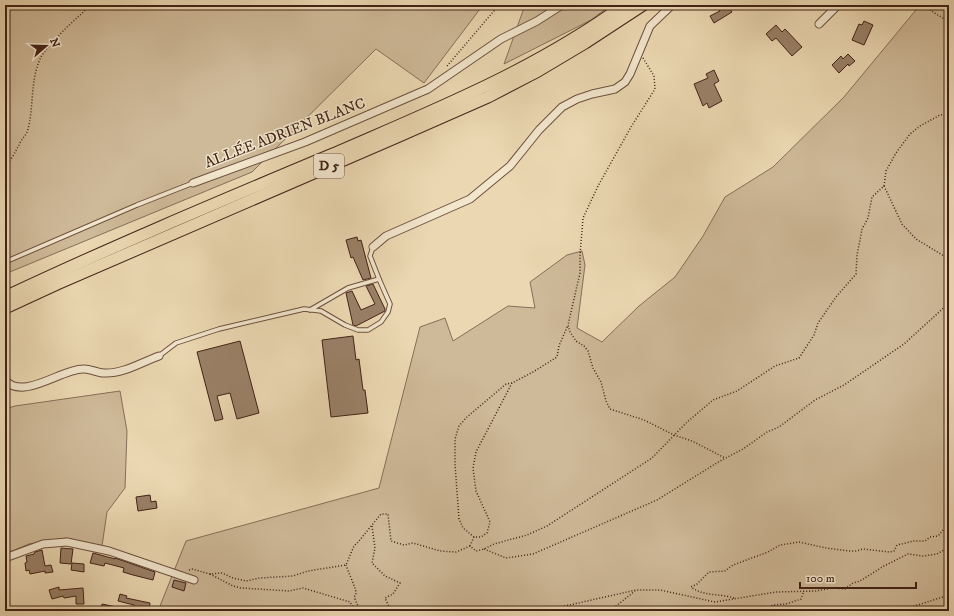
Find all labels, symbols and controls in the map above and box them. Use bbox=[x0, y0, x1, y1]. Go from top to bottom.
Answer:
north arrow bbox=[26, 26, 66, 66]
text: N bbox=[46, 36, 63, 50]
street label: ALLÉE ADRIEN BLANC bbox=[202, 94, 368, 172]
road number: D 5 bbox=[314, 154, 344, 178]
scale bar bbox=[800, 564, 916, 590]
text: 100 m bbox=[806, 571, 835, 586]

